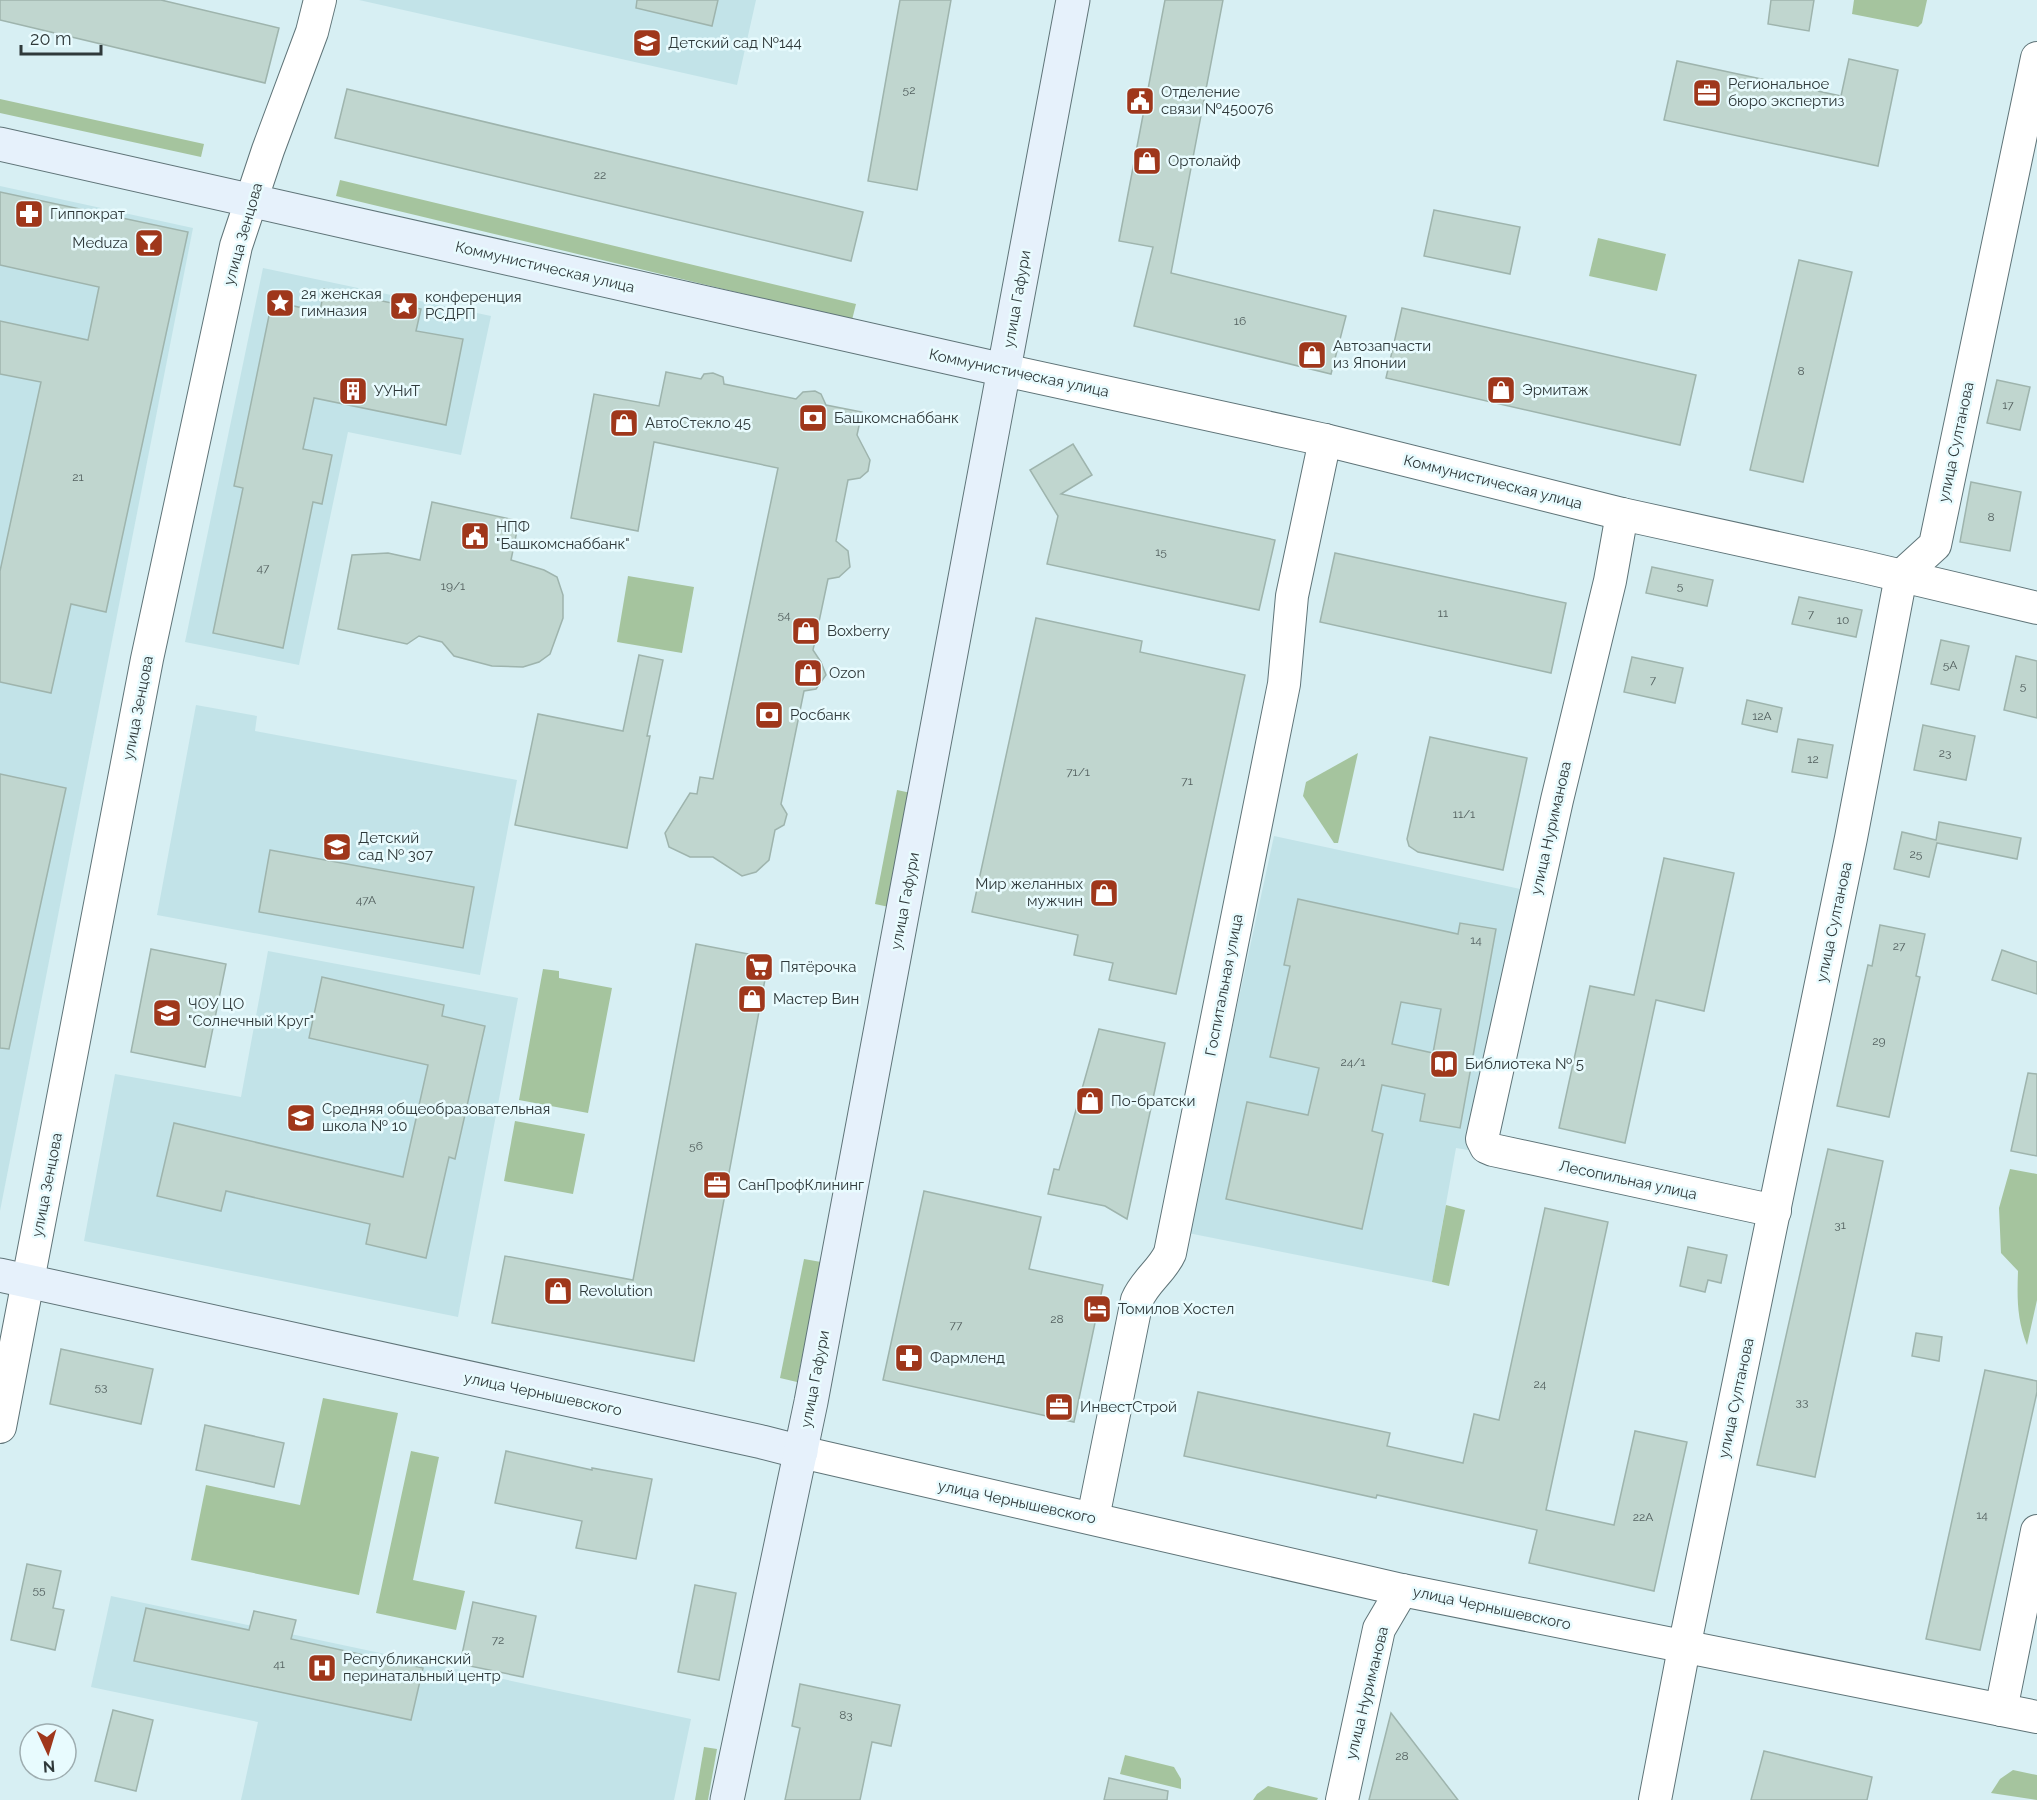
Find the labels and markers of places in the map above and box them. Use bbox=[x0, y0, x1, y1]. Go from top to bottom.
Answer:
school or university icon: Детский сад №144 bbox=[631, 27, 663, 59]
place label: Детский сад №144 bbox=[668, 34, 802, 52]
place label: Региональное бюро экспертиз bbox=[1728, 75, 1844, 110]
office icon: Региональное бюро экспертиз bbox=[1691, 77, 1723, 109]
place label: Отделение связи №450076 bbox=[1161, 83, 1273, 118]
public building icon: Отделение связи №450076 bbox=[1124, 85, 1156, 117]
shop icon: Ортолайф bbox=[1131, 145, 1163, 177]
place label: Ортолайф bbox=[1168, 152, 1241, 170]
pharmacy icon: Гиппократ bbox=[13, 198, 45, 230]
place label: Гиппократ bbox=[50, 205, 125, 223]
bar icon: Meduza bbox=[133, 227, 165, 259]
place label: Meduza bbox=[72, 234, 128, 252]
place label: 2я женская гимназия bbox=[301, 285, 382, 320]
place icon: 2я женская гимназия bbox=[264, 287, 296, 319]
place label: конференция РСДРП bbox=[425, 288, 522, 323]
place icon: конференция РСДРП bbox=[388, 290, 420, 322]
place label: Автозапчасти из Японии bbox=[1333, 337, 1431, 372]
shop icon: Автозапчасти из Японии bbox=[1296, 339, 1328, 371]
shop icon: Эрмитаж bbox=[1485, 374, 1517, 406]
building icon: УУНиТ bbox=[337, 375, 369, 407]
place label: Эрмитаж bbox=[1522, 381, 1589, 399]
place label: УУНиТ bbox=[374, 382, 420, 400]
bank icon: Башкомснаббанк bbox=[797, 402, 829, 434]
shop icon: АвтоСтекло 45 bbox=[608, 407, 640, 439]
place label: Башкомснаббанк bbox=[834, 409, 959, 427]
place label: АвтоСтекло 45 bbox=[645, 414, 751, 432]
place label: НПФ "Башкомснаббанк" bbox=[496, 518, 630, 553]
public building icon: НПФ "Башкомснаббанк" bbox=[459, 520, 491, 552]
shop icon: Boxberry bbox=[790, 615, 822, 647]
place label: Boxberry bbox=[827, 622, 890, 640]
shop icon: Ozon bbox=[792, 657, 824, 689]
place label: Ozon bbox=[829, 664, 865, 682]
bank icon: Росбанк bbox=[753, 699, 785, 731]
place label: Росбанк bbox=[790, 706, 851, 724]
place label: Детский сад № 307 bbox=[358, 829, 433, 864]
school or university icon: Детский сад № 307 bbox=[321, 831, 353, 863]
place label: Мир желанных мужчин bbox=[975, 875, 1083, 910]
shop icon: Мир желанных мужчин bbox=[1088, 877, 1120, 909]
supermarket icon: Пятёрочка bbox=[743, 951, 775, 983]
place label: Пятёрочка bbox=[780, 958, 856, 976]
shop icon: Мастер Вин bbox=[736, 983, 768, 1015]
place label: Мастер Вин bbox=[773, 990, 859, 1008]
place label: ЧОУ ЦО "Солнечный Круг" bbox=[188, 995, 314, 1030]
school or university icon: ЧОУ ЦО "Солнечный Круг" bbox=[151, 997, 183, 1029]
library icon: Библиотека № 5 bbox=[1428, 1048, 1460, 1080]
place label: Библиотека № 5 bbox=[1465, 1055, 1584, 1073]
shop icon: По-братски bbox=[1074, 1085, 1106, 1117]
place label: По-братски bbox=[1111, 1092, 1196, 1110]
place label: Средняя общеобразовательная школа № 10 bbox=[322, 1100, 550, 1135]
school or university icon: Средняя общеобразовательная школа № 10 bbox=[285, 1102, 317, 1134]
office icon: СанПрофКлининг bbox=[701, 1169, 733, 1201]
place label: СанПрофКлининг bbox=[738, 1176, 864, 1194]
shop icon: Revolution bbox=[542, 1275, 574, 1307]
place label: Revolution bbox=[579, 1282, 653, 1300]
hotel icon: Томилов Хостел bbox=[1081, 1293, 1113, 1325]
place label: Томилов Хостел bbox=[1118, 1300, 1234, 1318]
pharmacy icon: Фармленд bbox=[893, 1342, 925, 1374]
place label: Фармленд bbox=[930, 1349, 1005, 1367]
office icon: ИнвестСтрой bbox=[1043, 1391, 1075, 1423]
place label: ИнвестСтрой bbox=[1080, 1398, 1177, 1416]
place label: Республиканский перинатальный центр bbox=[343, 1650, 501, 1685]
hospital icon: Республиканский перинатальный центр bbox=[306, 1652, 338, 1684]

